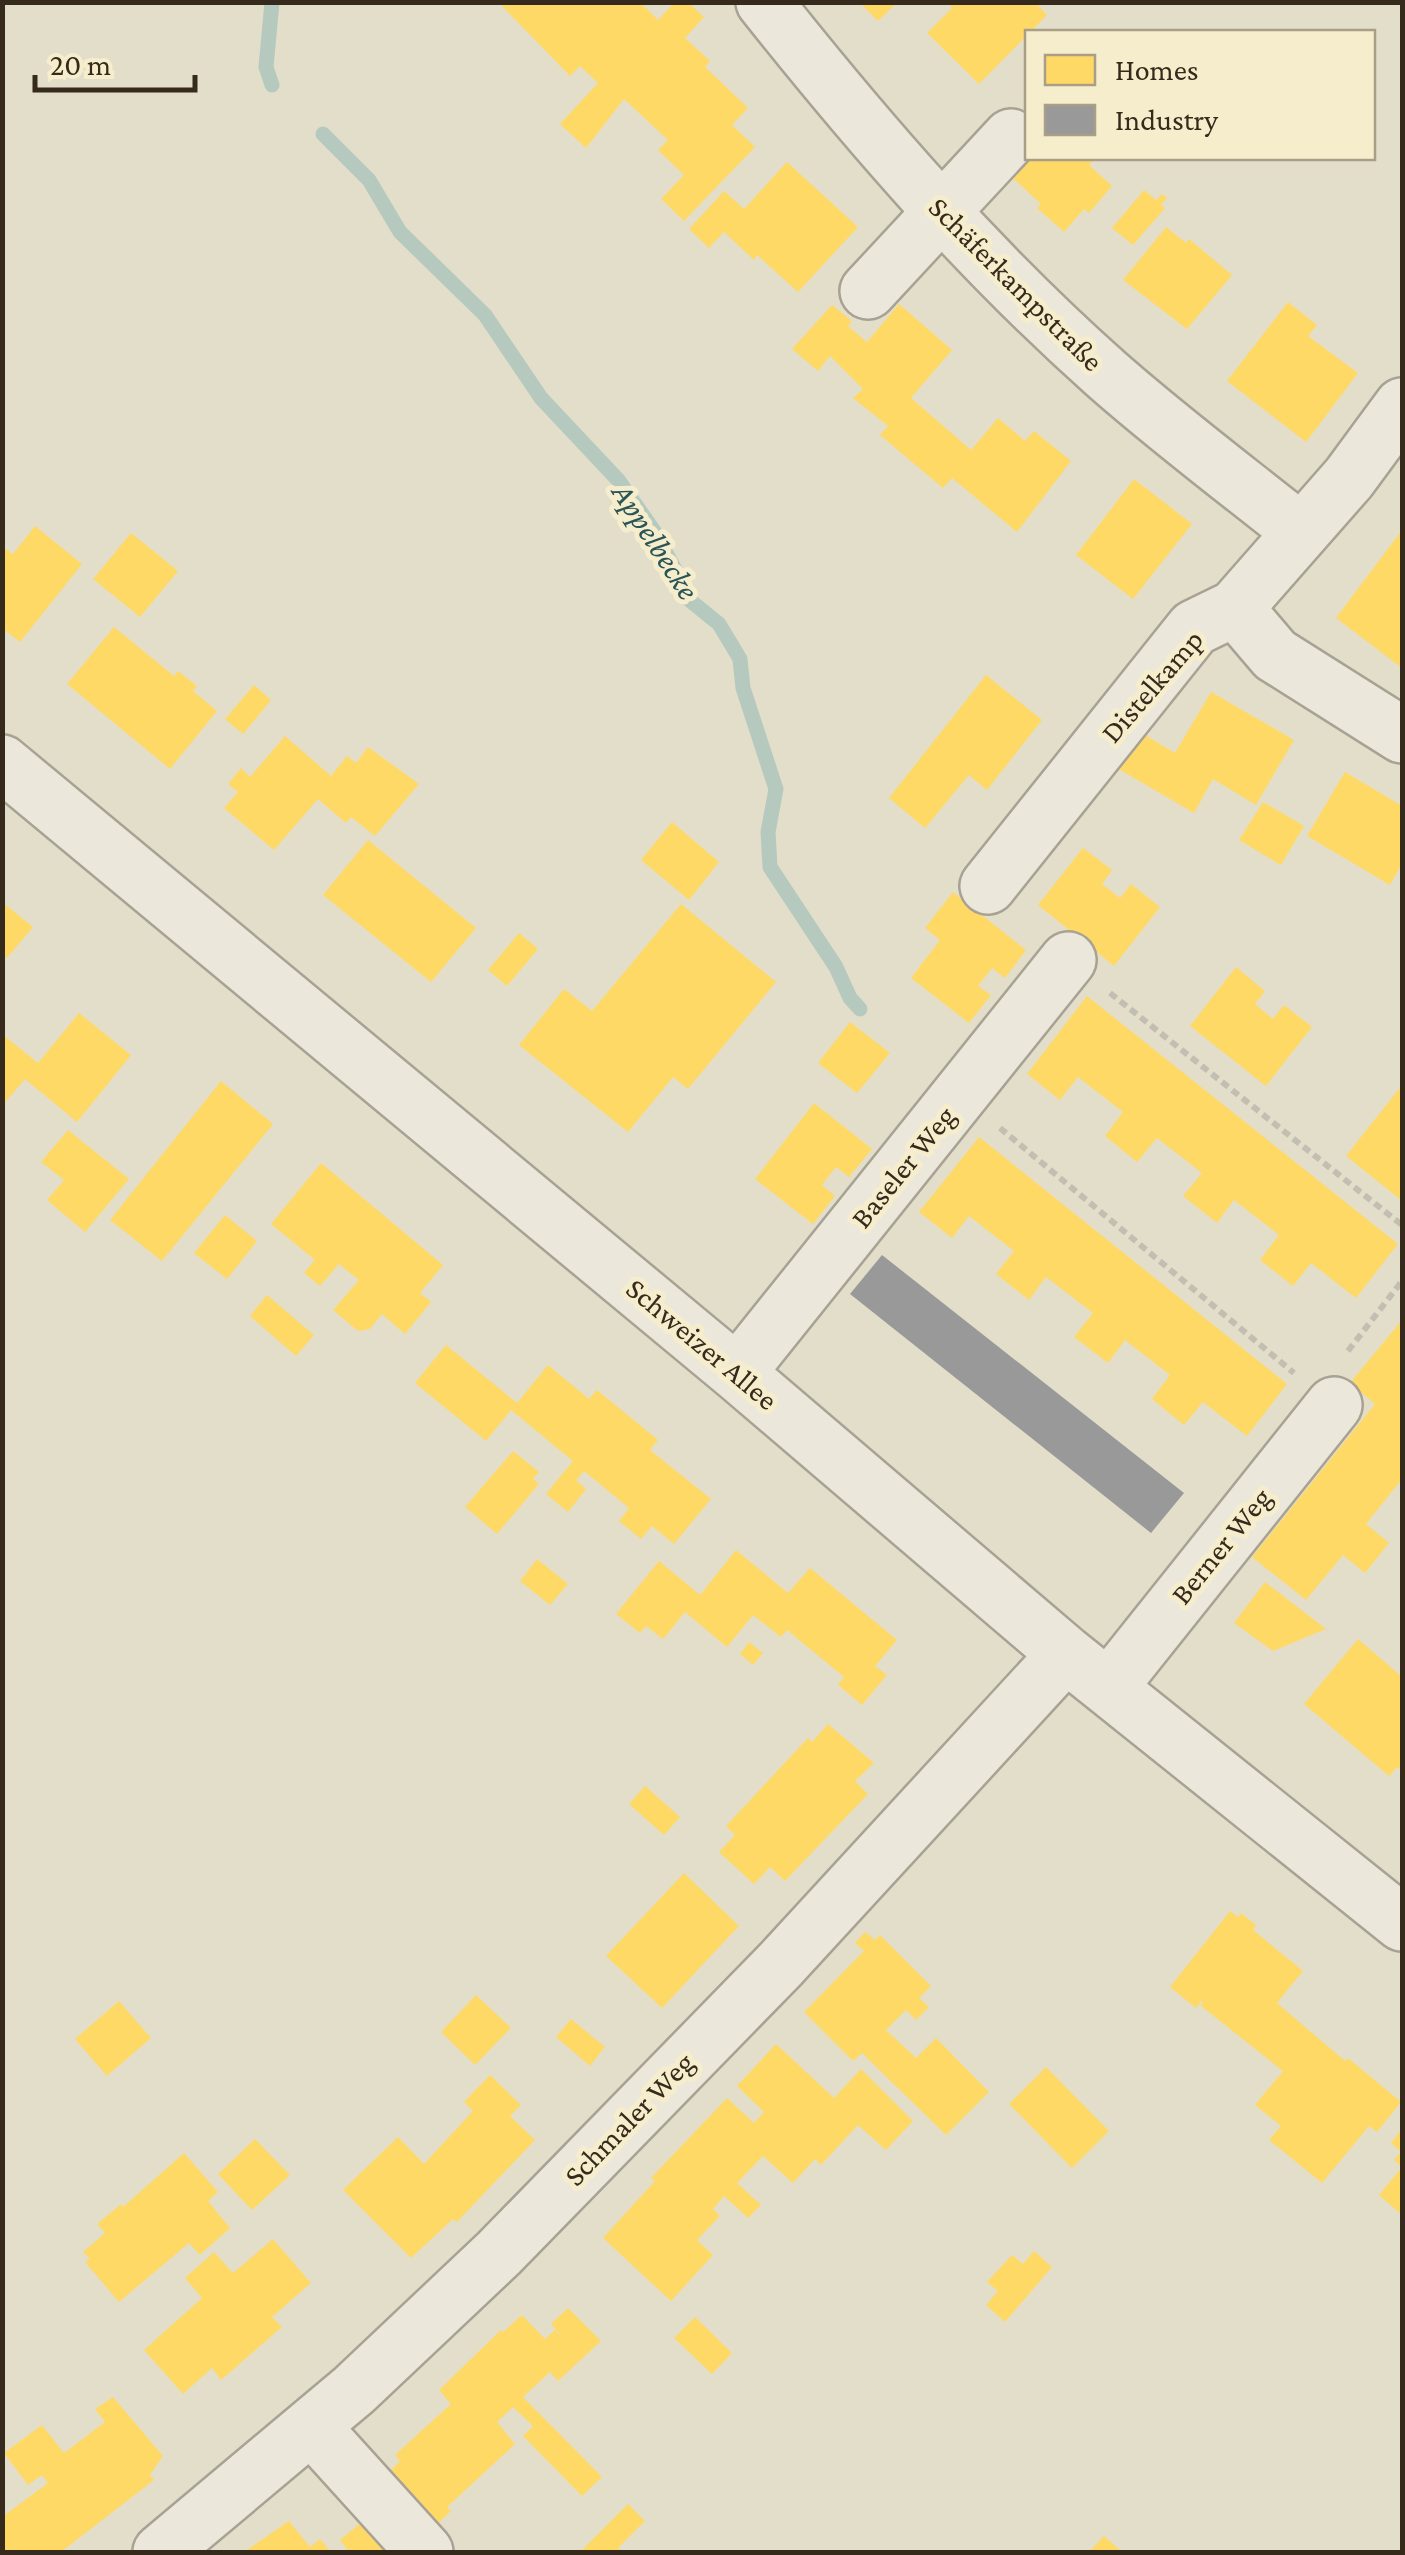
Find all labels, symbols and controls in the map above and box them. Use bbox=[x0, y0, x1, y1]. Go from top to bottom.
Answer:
scale bar bbox=[35, 30, 195, 92]
legend bbox=[1025, 30, 1375, 160]
text: 20 m bbox=[50, 48, 111, 81]
text: Homes bbox=[1115, 53, 1199, 86]
text: Industry bbox=[1115, 103, 1218, 137]
street label: Schäferkampstraße bbox=[922, 190, 1110, 378]
water label: Appelbecke bbox=[604, 474, 707, 606]
street label: Distelkamp bbox=[1094, 623, 1210, 749]
street label: Baseler Weg bbox=[844, 1099, 962, 1235]
street label: Schweizer Allee bbox=[620, 1271, 784, 1416]
street label: Berner Weg bbox=[1164, 1481, 1278, 1611]
street label: Schmaler Weg bbox=[557, 2045, 701, 2193]

